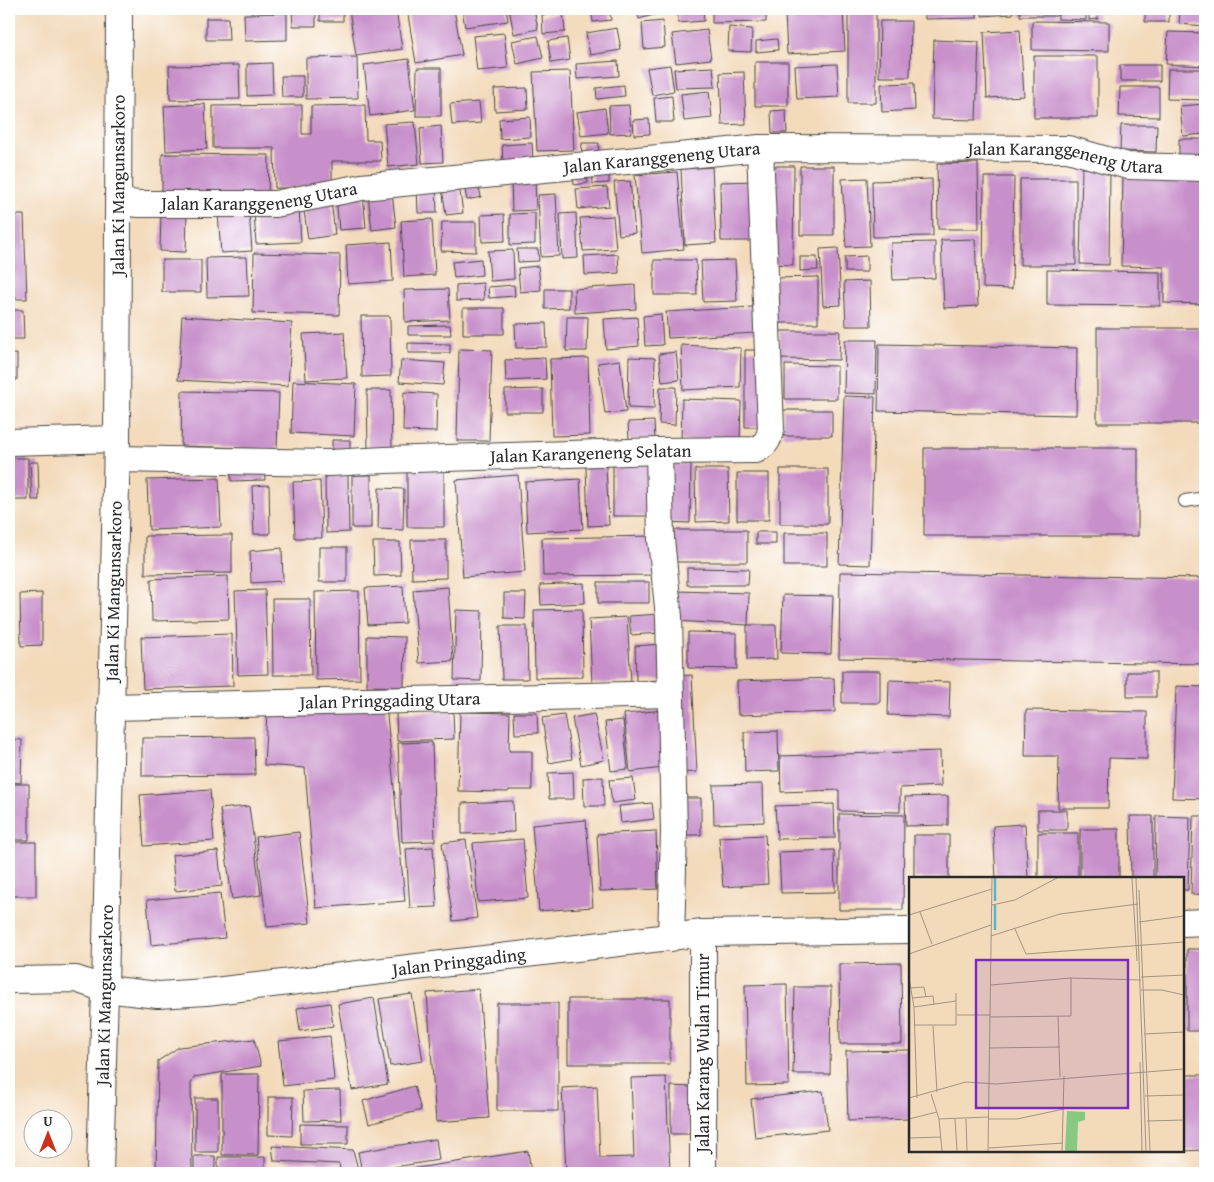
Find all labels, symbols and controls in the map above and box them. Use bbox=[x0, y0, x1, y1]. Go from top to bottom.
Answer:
street label: Jalan Ki Mangunsarkoro bbox=[104, 95, 132, 278]
street label: Jalan Karanggeneng Utara bbox=[560, 134, 762, 180]
street label: Jalan Karanggeneng Utara bbox=[966, 135, 1164, 180]
street label: Jalan Karanggeneng Utara bbox=[159, 174, 360, 217]
street label: Jalan Karangeneng Selatan bbox=[487, 437, 692, 470]
street label: Jalan Ki Mangunsarkoro bbox=[98, 500, 129, 684]
street label: Jalan Pringgading Utara bbox=[297, 684, 481, 716]
inset map bbox=[909, 877, 1184, 1152]
street label: Jalan Ki Mangunsarkoro bbox=[88, 904, 120, 1088]
street label: Jalan Pringgading bbox=[389, 940, 527, 983]
street label: Jalan Karang Wulan Timur bbox=[689, 953, 716, 1155]
north arrow bbox=[22, 1110, 72, 1160]
text: U bbox=[43, 1111, 53, 1131]

